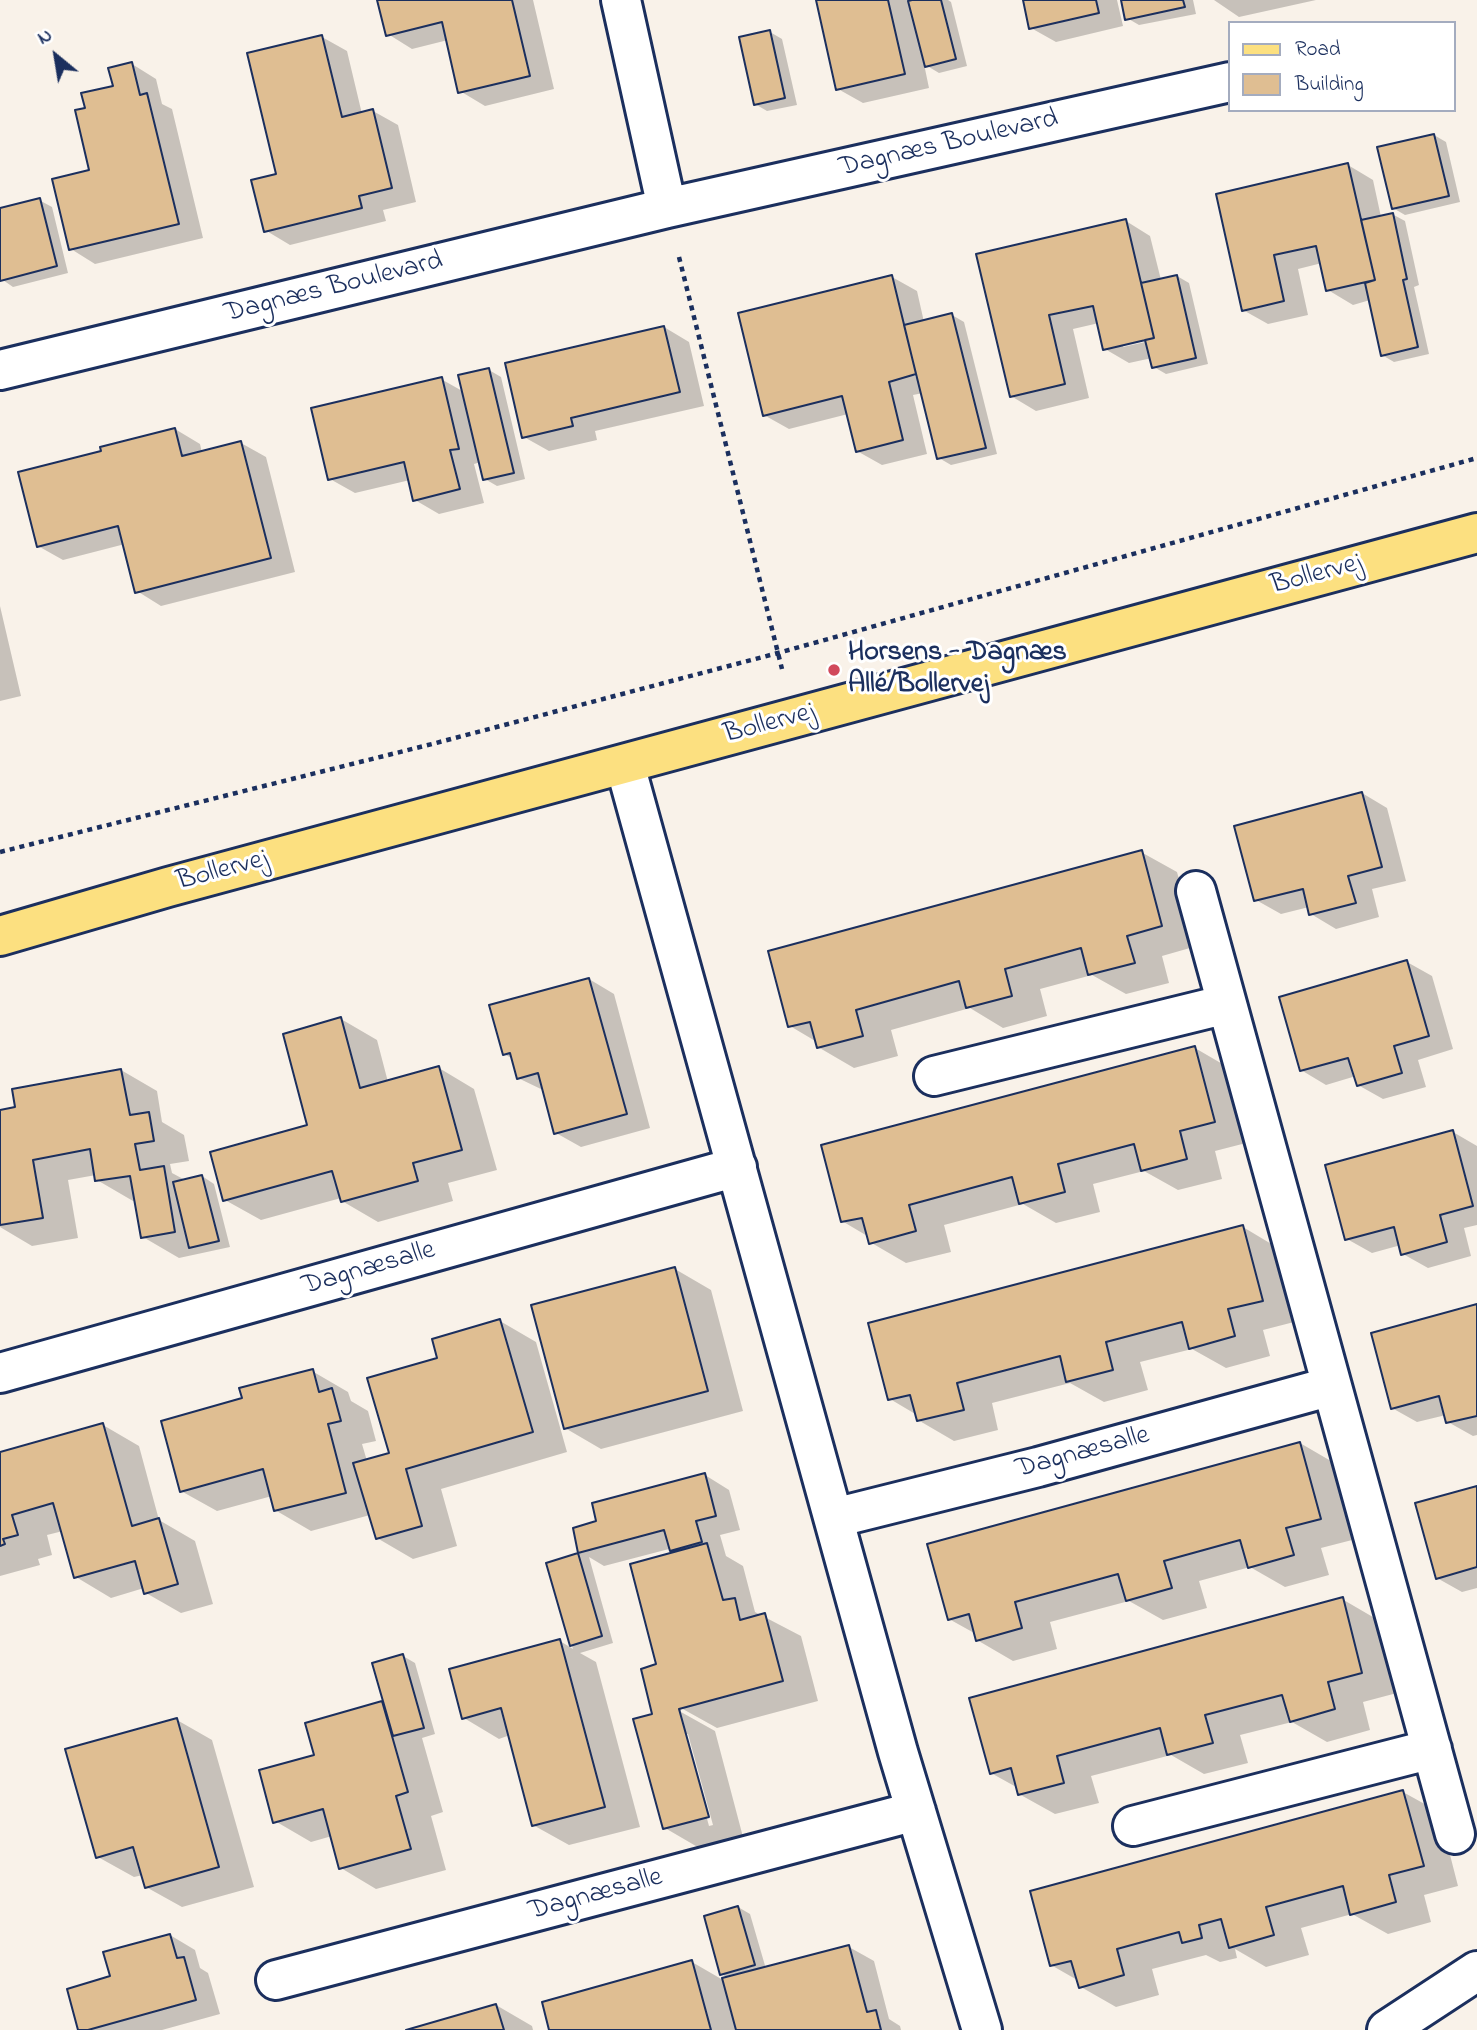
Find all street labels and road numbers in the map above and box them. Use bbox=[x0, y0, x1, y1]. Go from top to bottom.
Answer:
street label: Dagnæs Boulevard bbox=[836, 103, 1062, 187]
street label: Dagnæs Boulevard bbox=[221, 246, 447, 332]
street label: Bollervej bbox=[1268, 548, 1366, 604]
street label: Bollervej bbox=[721, 697, 819, 753]
street label: Bollervej bbox=[174, 844, 272, 900]
street label: Dagnæsalle bbox=[299, 1235, 439, 1305]
street label: Dagnæsalle bbox=[1012, 1420, 1154, 1488]
street label: Dagnæsalle bbox=[525, 1862, 667, 1930]

